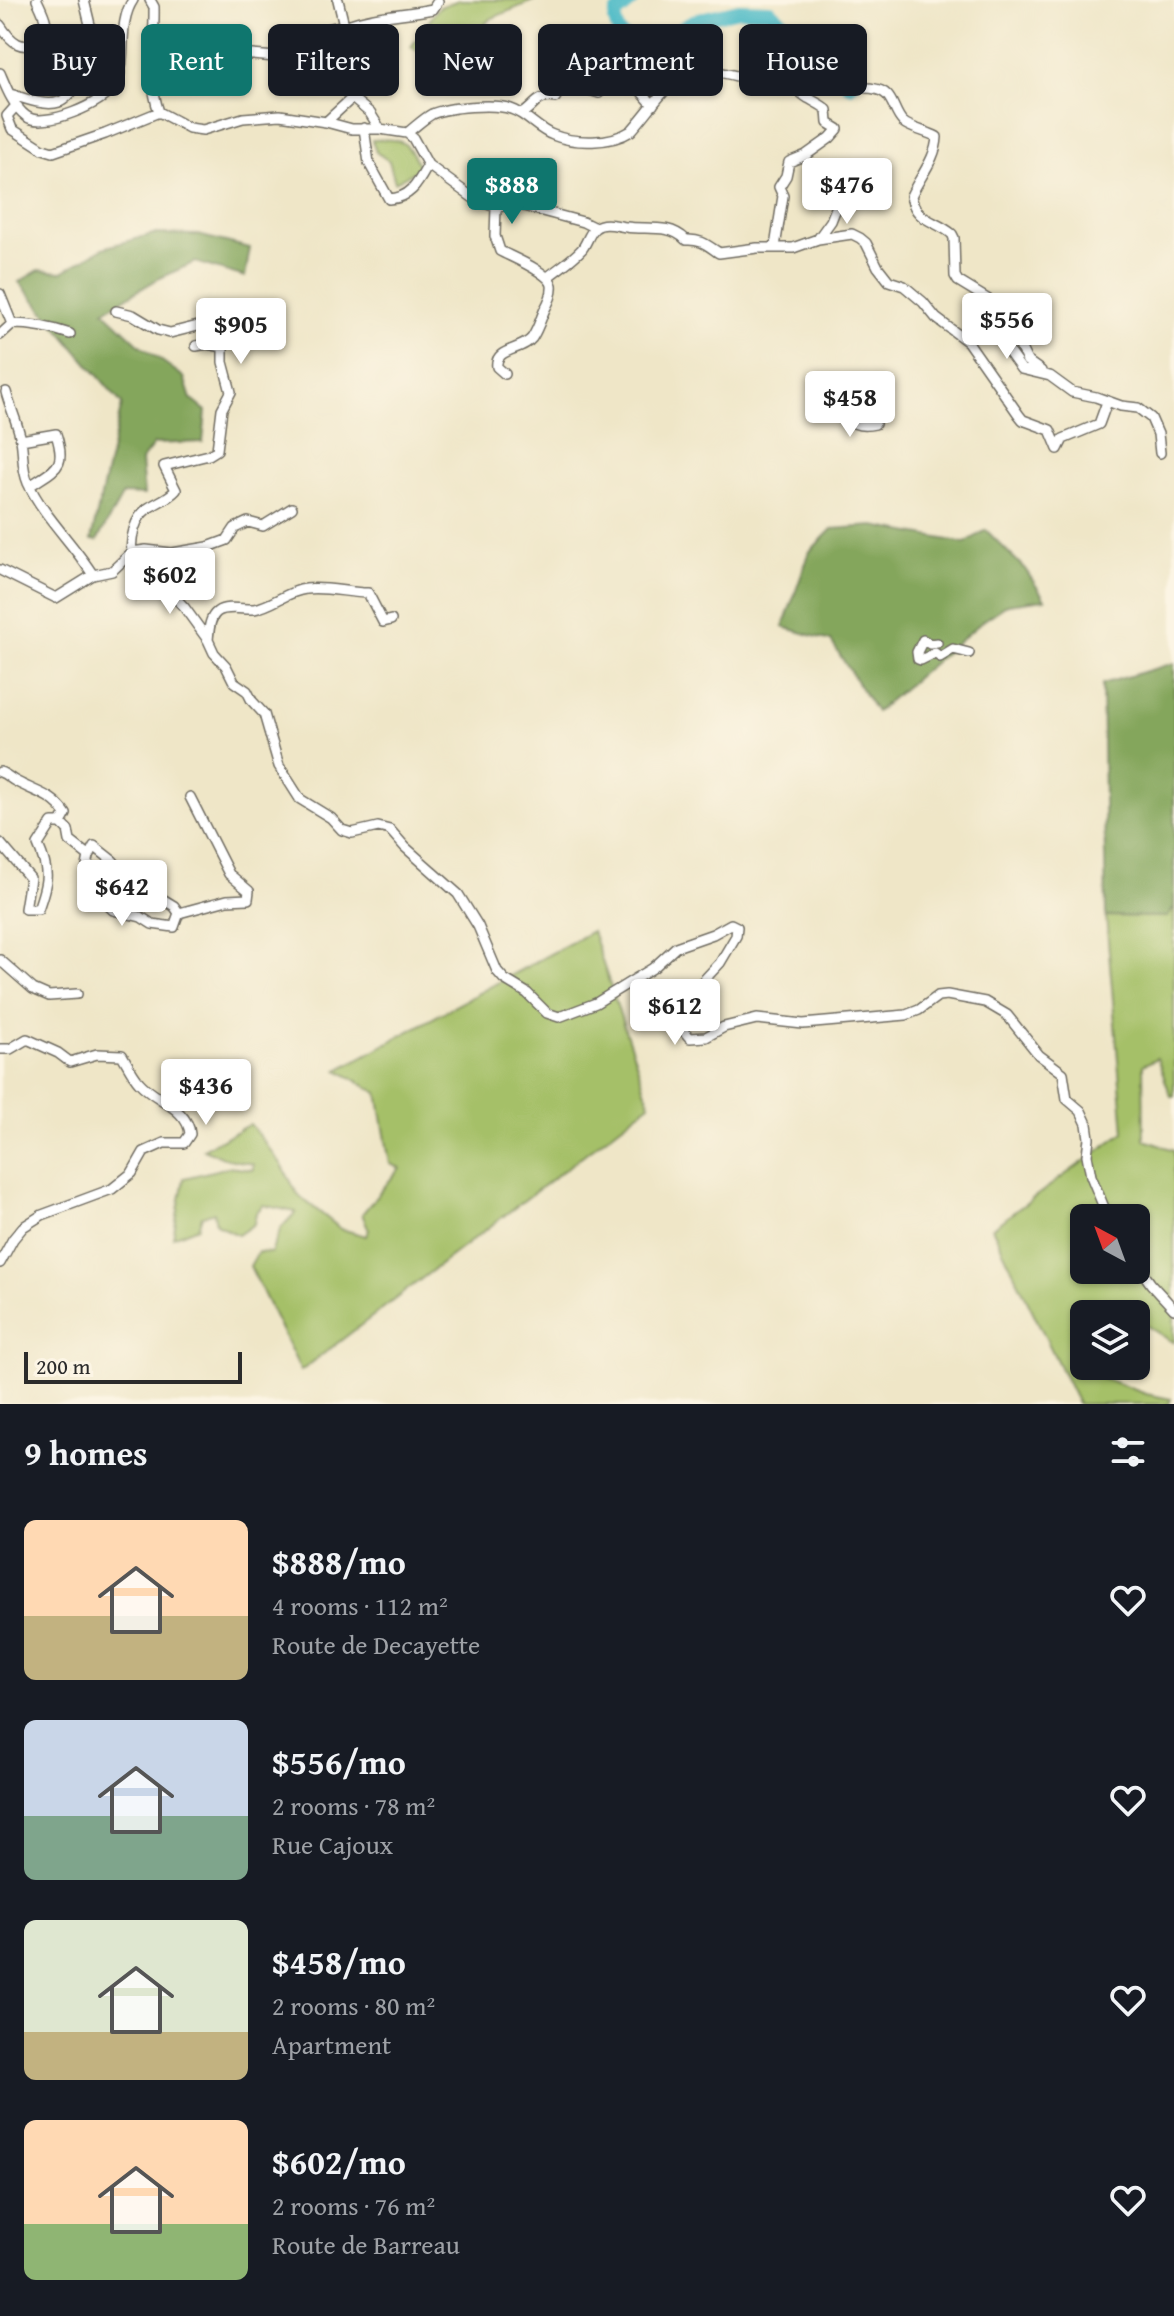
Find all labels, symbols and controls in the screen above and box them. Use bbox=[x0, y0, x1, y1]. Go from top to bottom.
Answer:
chip: Buy bbox=[24, 24, 125, 96]
chip: Rent bbox=[141, 24, 252, 96]
chip: Filters bbox=[268, 24, 399, 96]
chip: New bbox=[415, 24, 522, 96]
chip: Apartment bbox=[538, 24, 723, 96]
chip: House bbox=[739, 24, 867, 96]
pin: $888 bbox=[465, 158, 559, 226]
pin: $476 bbox=[800, 158, 894, 226]
text: $888 bbox=[485, 164, 539, 203]
text: $476 bbox=[820, 164, 874, 203]
pin: $556 bbox=[960, 293, 1054, 361]
pin: $905 bbox=[194, 298, 288, 366]
text: $556 bbox=[980, 299, 1034, 338]
text: $905 bbox=[214, 304, 268, 343]
pin: $458 bbox=[803, 371, 897, 439]
text: $458 bbox=[823, 377, 877, 416]
pin: $602 bbox=[123, 548, 217, 616]
text: $602 bbox=[143, 554, 197, 593]
pin: $642 bbox=[75, 860, 169, 928]
text: $642 bbox=[95, 866, 149, 905]
pin: $612 bbox=[628, 979, 722, 1047]
text: $612 bbox=[648, 985, 702, 1024]
pin: $436 bbox=[159, 1059, 253, 1127]
text: $436 bbox=[179, 1065, 233, 1104]
north arrow bbox=[1070, 1204, 1150, 1284]
map controls bbox=[1070, 1204, 1150, 1380]
button: layers bbox=[1070, 1300, 1150, 1380]
scale bar bbox=[24, 1348, 242, 1384]
text: 200 m bbox=[36, 1350, 91, 1382]
text: 9 homes bbox=[24, 1428, 148, 1477]
icon: filters bbox=[1106, 1430, 1150, 1474]
text: $888/mo bbox=[272, 1537, 406, 1586]
icon: home bbox=[88, 1552, 184, 1648]
icon: heart bbox=[1106, 1578, 1150, 1622]
text: 4 rooms · 112 m² bbox=[272, 1586, 448, 1625]
text: Route de Decayette bbox=[272, 1625, 480, 1664]
text: $556/mo bbox=[272, 1737, 406, 1786]
icon: home bbox=[88, 1752, 184, 1848]
icon: heart bbox=[1106, 1778, 1150, 1822]
text: 2 rooms · 78 m² bbox=[272, 1786, 435, 1825]
text: Rue Cajoux bbox=[272, 1825, 393, 1864]
text: $458/mo bbox=[272, 1937, 406, 1986]
icon: home bbox=[88, 1952, 184, 2048]
icon: heart bbox=[1106, 1978, 1150, 2022]
text: 2 rooms · 80 m² bbox=[272, 1986, 435, 2025]
text: Apartment bbox=[272, 2025, 391, 2064]
text: $602/mo bbox=[272, 2137, 406, 2186]
icon: home bbox=[88, 2152, 184, 2248]
icon: heart bbox=[1106, 2178, 1150, 2222]
text: 2 rooms · 76 m² bbox=[272, 2186, 435, 2225]
text: Route de Barreau bbox=[272, 2225, 460, 2264]

